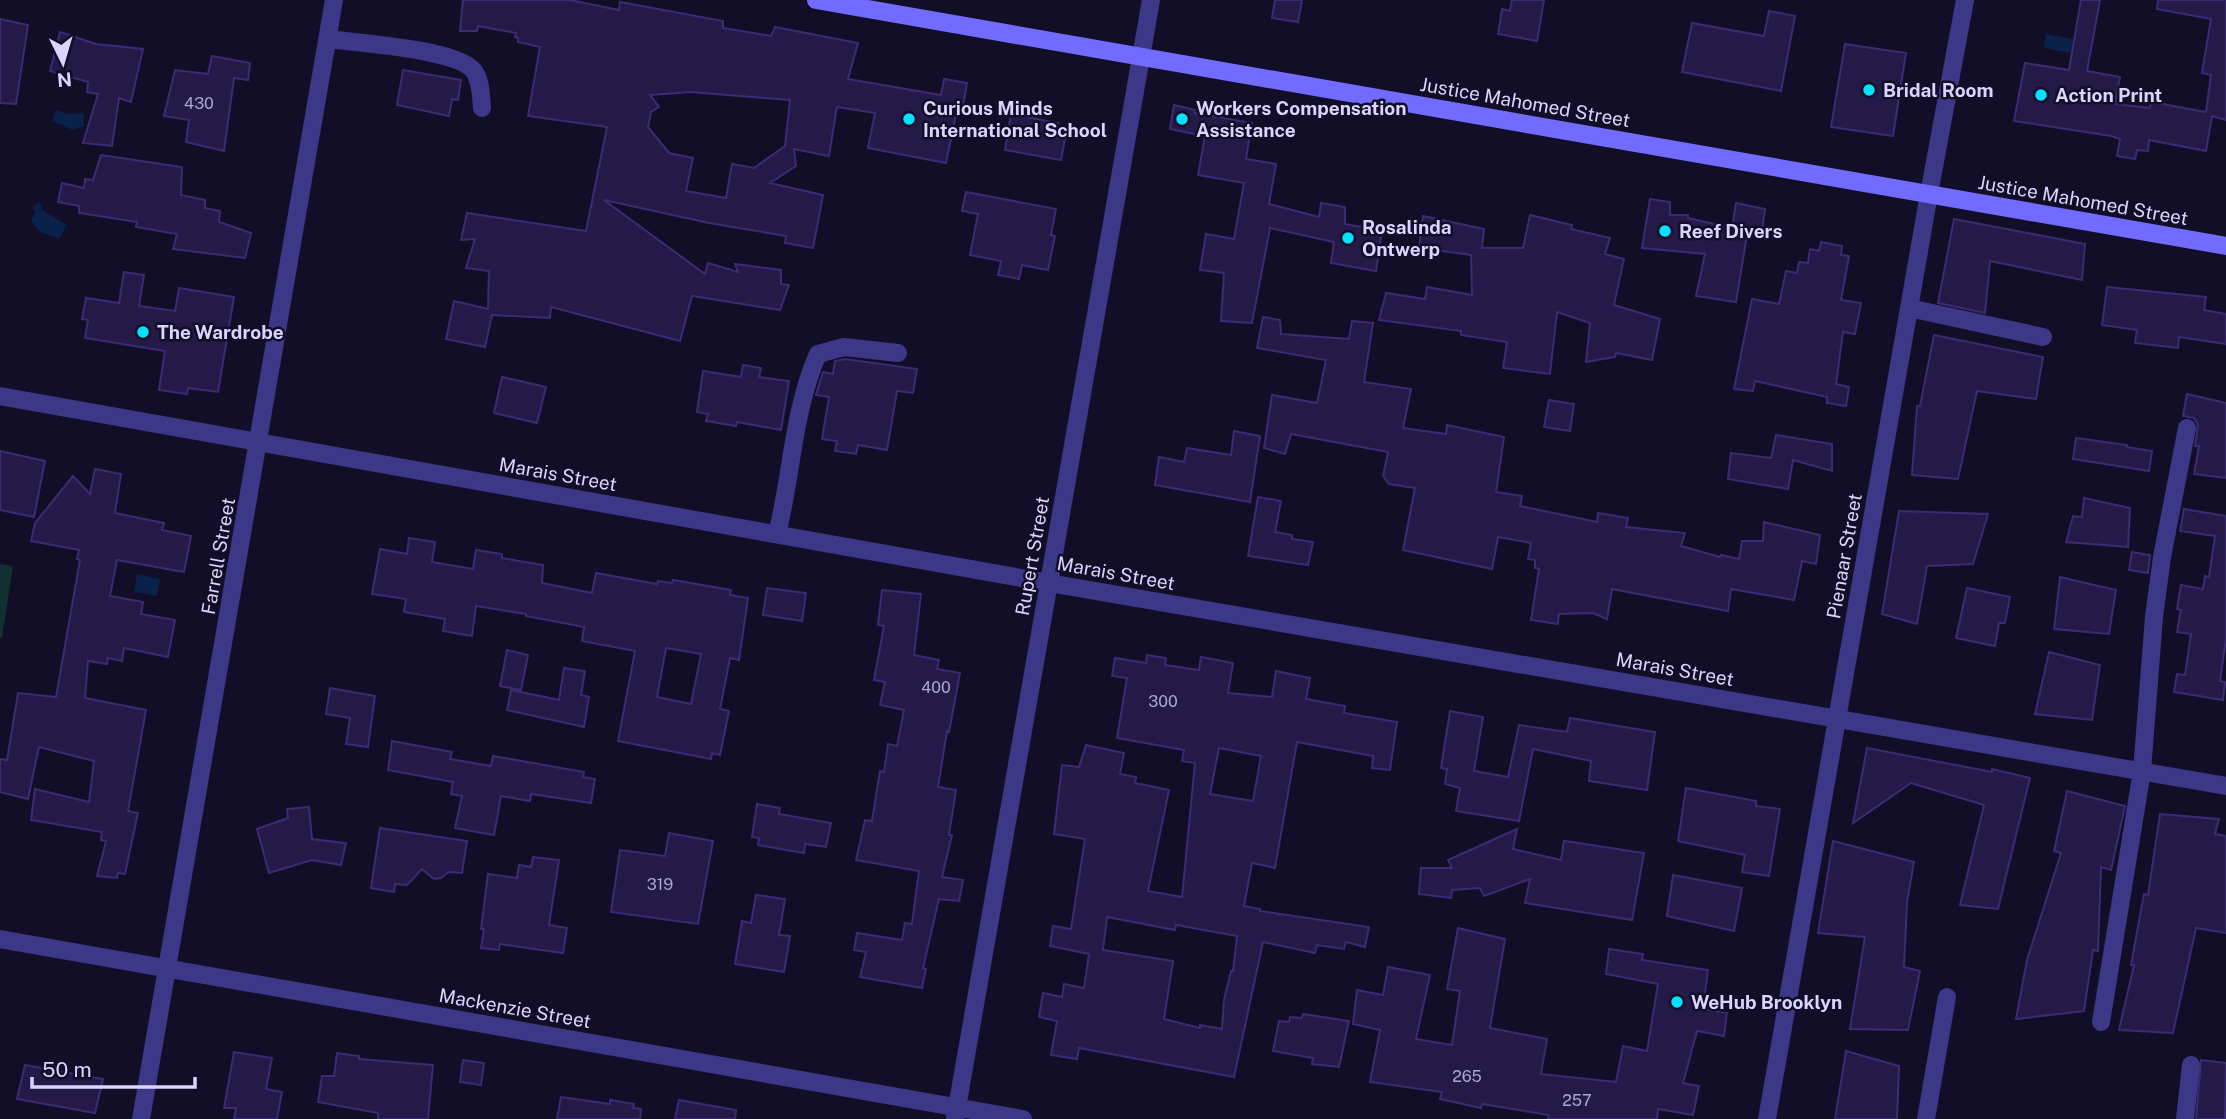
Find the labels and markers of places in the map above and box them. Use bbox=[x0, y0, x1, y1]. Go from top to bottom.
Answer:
place label: Bridal Room bbox=[1883, 79, 1994, 101]
marker: Bridal Room bbox=[1861, 82, 1877, 98]
place label: Action Print bbox=[2055, 84, 2162, 106]
marker: Action Print bbox=[2033, 87, 2049, 103]
place label: Curious Minds International School bbox=[923, 97, 1107, 141]
place label: Workers Compensation Assistance bbox=[1196, 97, 1407, 141]
marker: Curious Minds International School bbox=[901, 111, 917, 127]
marker: Workers Compensation Assistance bbox=[1174, 111, 1190, 127]
place label: Rosalinda Ontwerp bbox=[1362, 216, 1452, 260]
place label: Reef Divers bbox=[1679, 220, 1782, 242]
marker: Reef Divers bbox=[1657, 223, 1673, 239]
marker: Rosalinda Ontwerp bbox=[1340, 230, 1356, 246]
place label: The Wardrobe bbox=[157, 321, 284, 343]
marker: The Wardrobe bbox=[135, 324, 151, 340]
place label: WeHub Brooklyn bbox=[1691, 991, 1842, 1013]
marker: WeHub Brooklyn bbox=[1669, 994, 1685, 1010]

